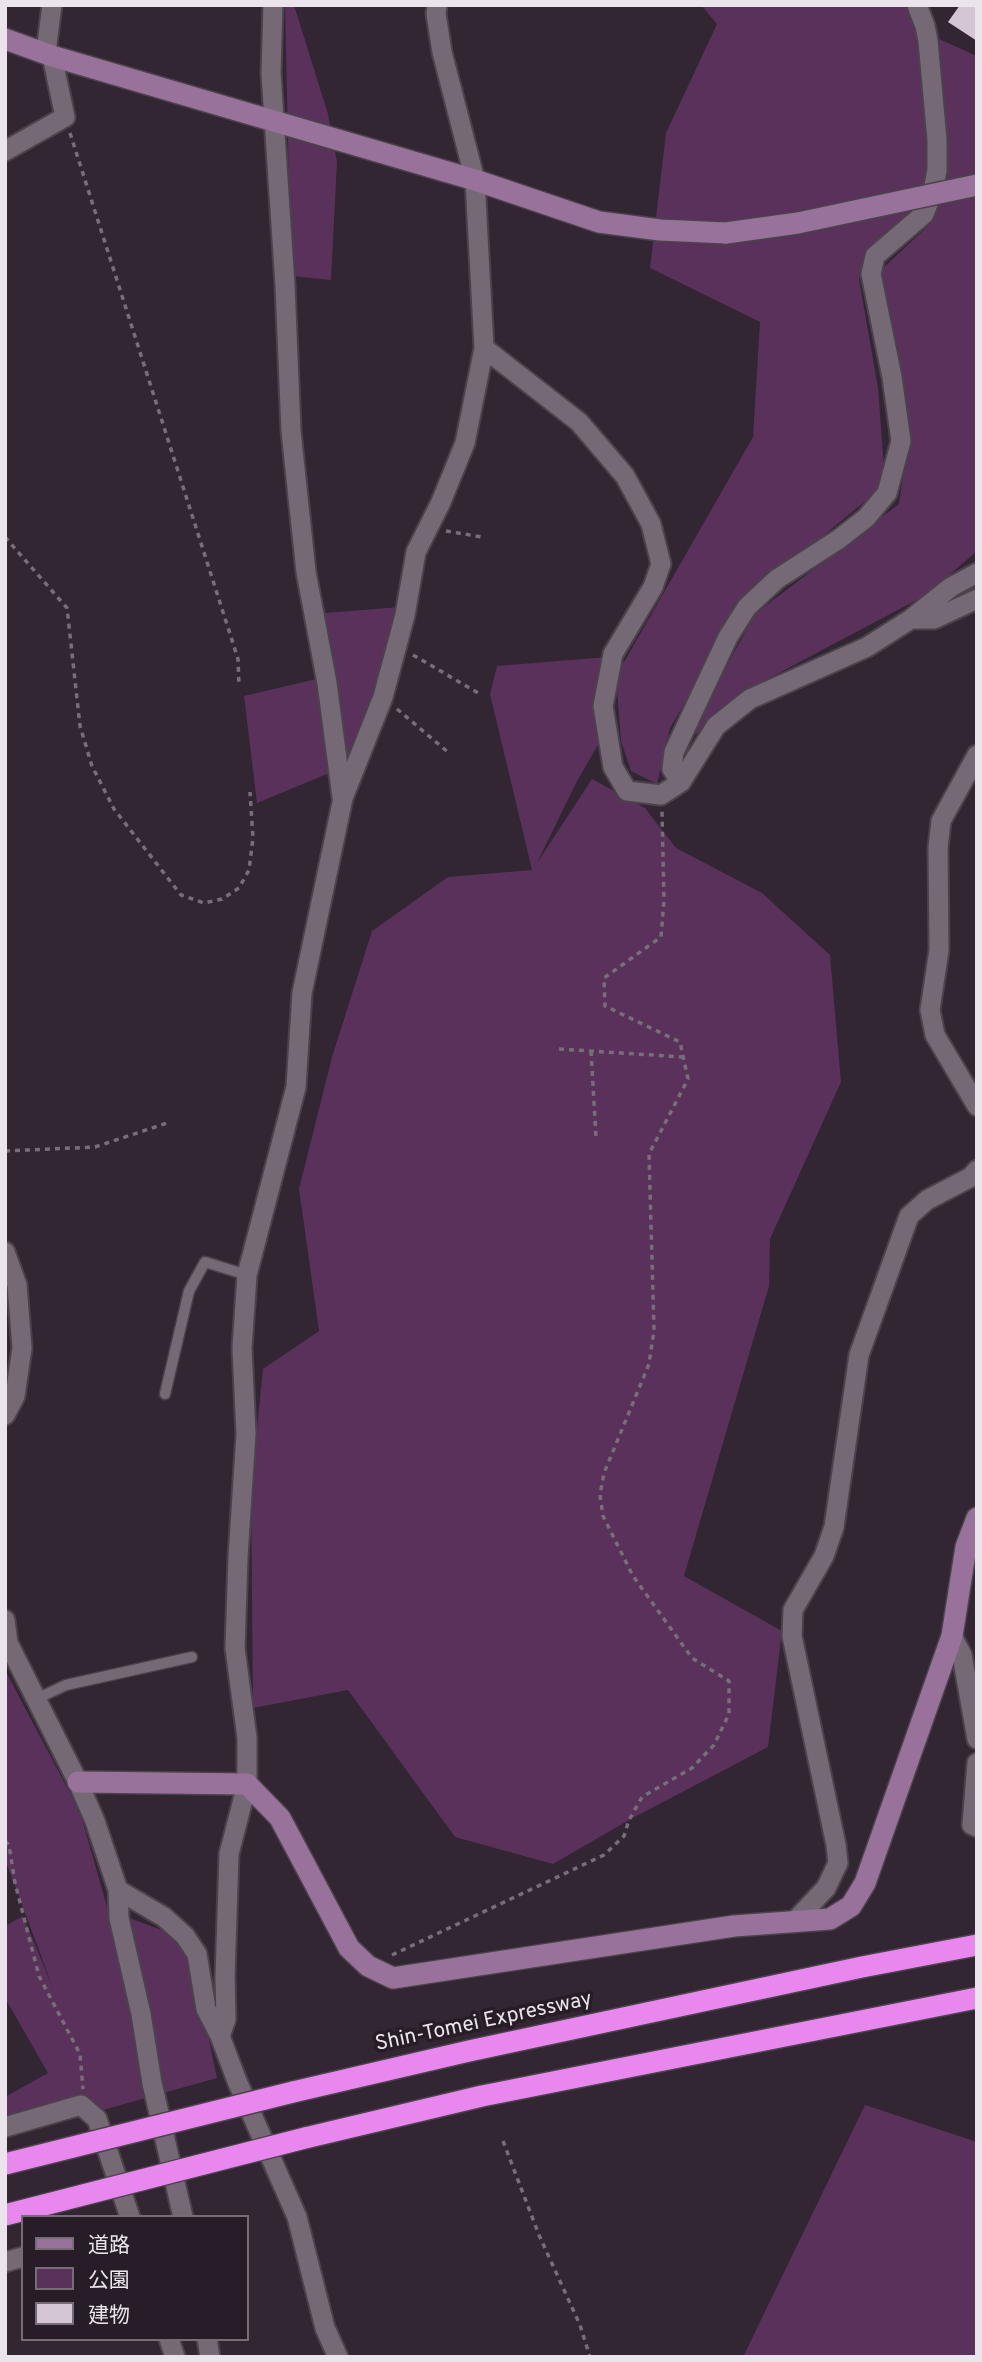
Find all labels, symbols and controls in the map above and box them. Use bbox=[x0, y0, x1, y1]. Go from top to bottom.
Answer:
street label: Shin-Tomei Expressway bbox=[373, 1988, 595, 2058]
legend bbox=[21, 2215, 248, 2341]
text: 道路 bbox=[88, 2233, 130, 2260]
text: 公園 bbox=[88, 2268, 130, 2295]
text: 建物 bbox=[88, 2303, 130, 2330]

